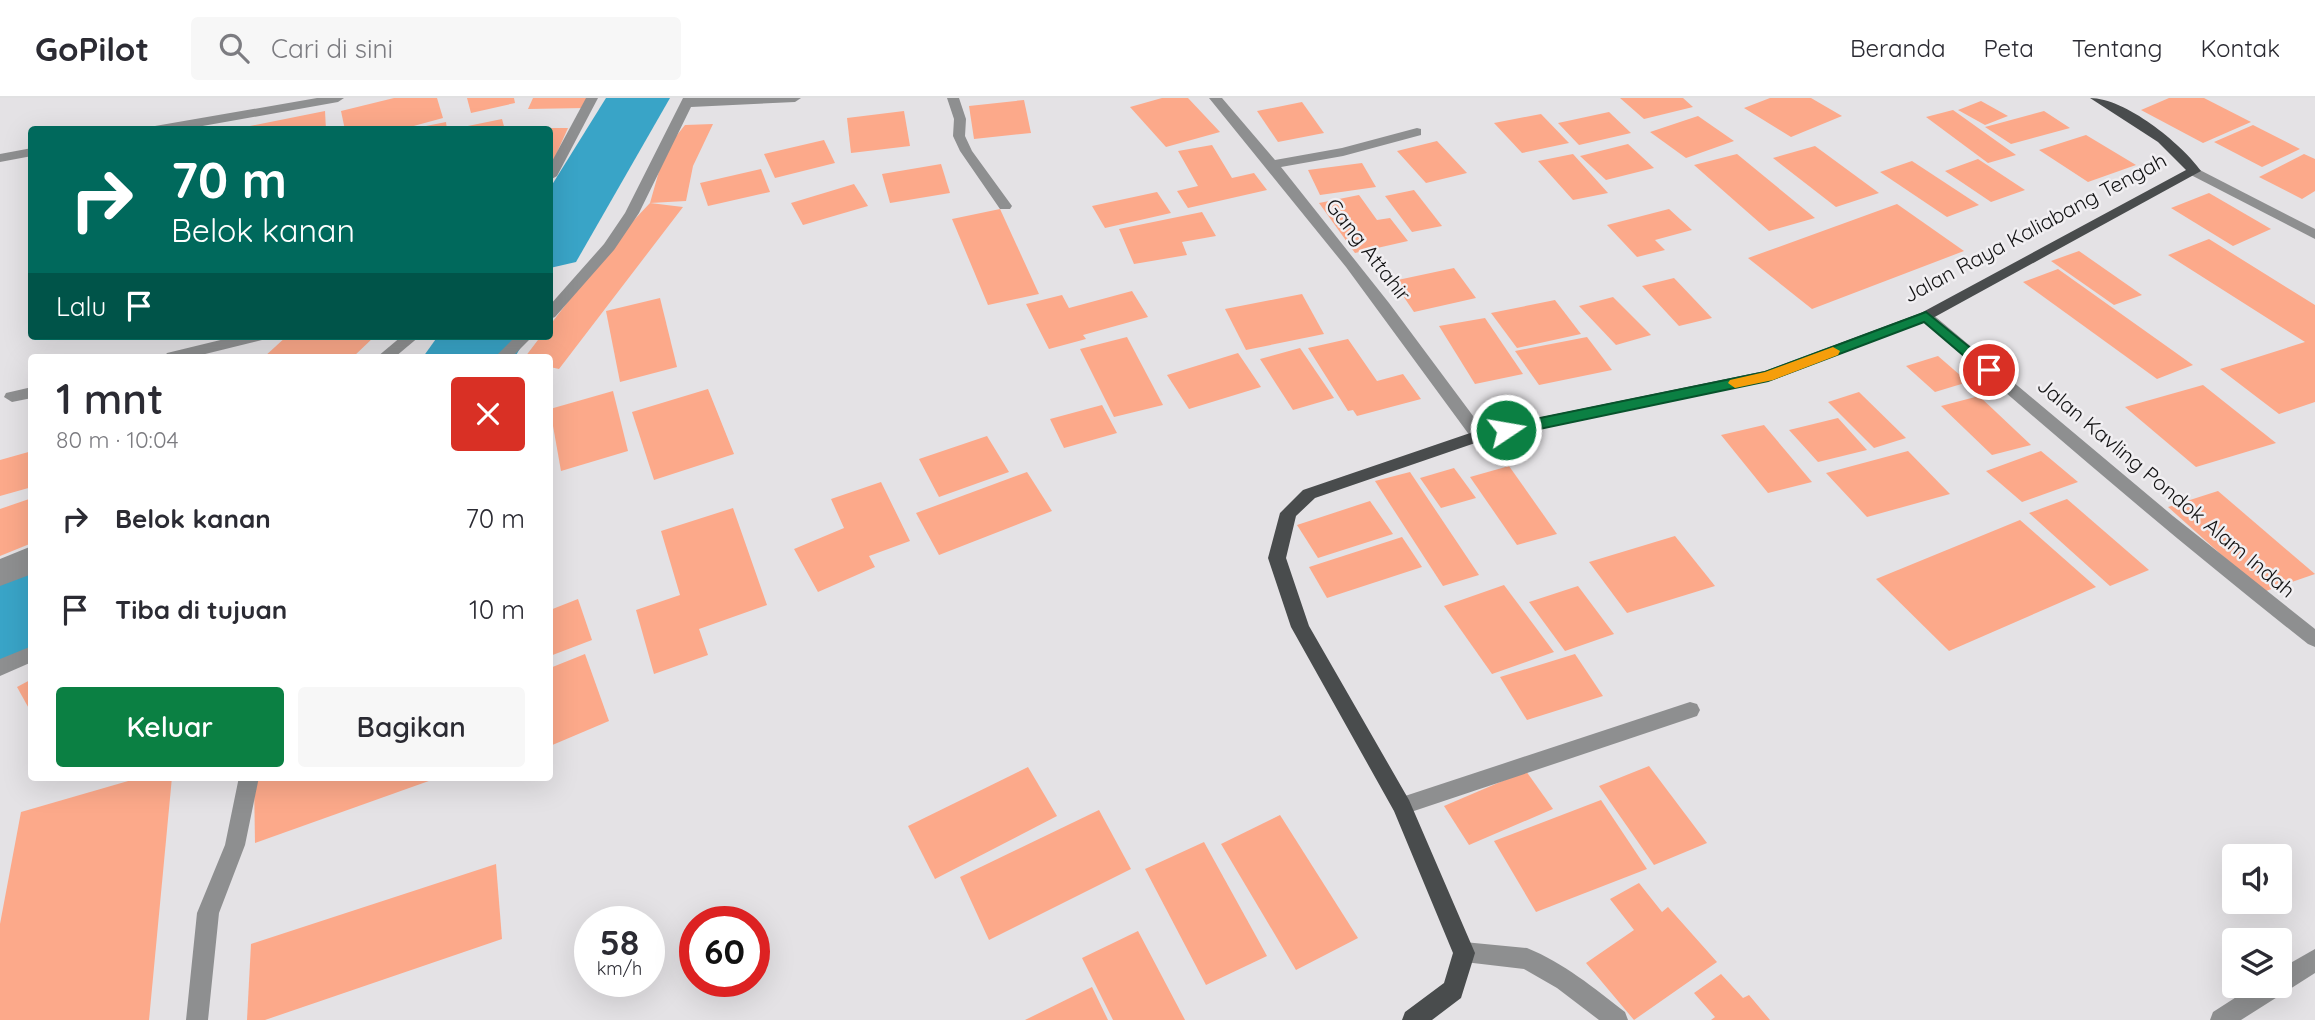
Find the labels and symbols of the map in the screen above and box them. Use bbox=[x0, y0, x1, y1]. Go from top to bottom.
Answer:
street label: Jalan Raya Kaliabang Tengah bbox=[1898, 146, 2171, 308]
street label: Gang Attahir bbox=[1321, 193, 1417, 306]
pin bbox=[1959, 340, 2019, 400]
street label: Jalan Kavling Pondok Alam Indah bbox=[2032, 372, 2301, 603]
position arrow bbox=[1469, 393, 1543, 467]
speed limit sign: 60 bbox=[679, 906, 770, 997]

